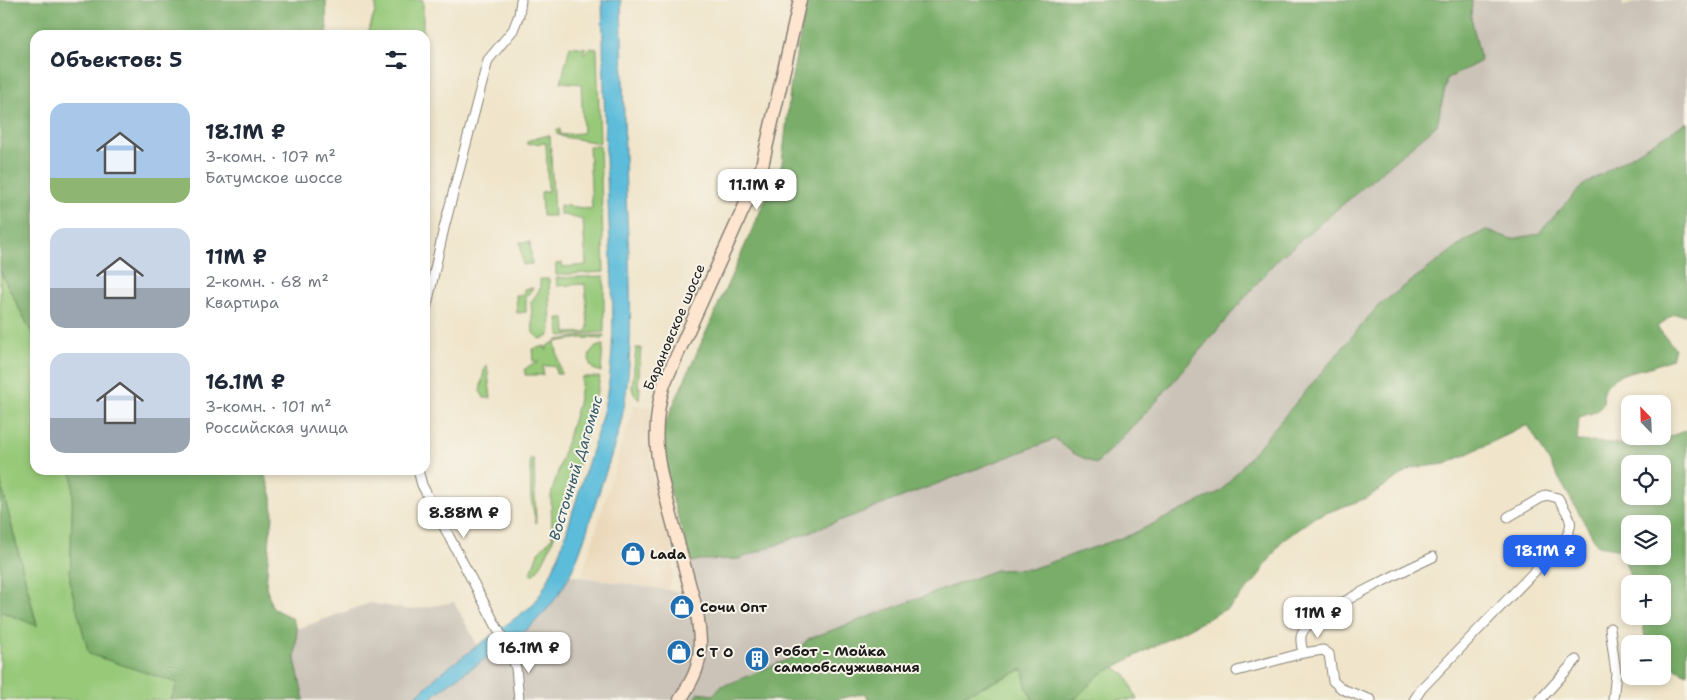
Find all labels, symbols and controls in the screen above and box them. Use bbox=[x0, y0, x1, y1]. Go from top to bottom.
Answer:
text: Объектов: 5 bbox=[50, 46, 182, 74]
icon: filters bbox=[382, 46, 410, 74]
text: 18.1M ₽ bbox=[205, 118, 286, 146]
icon: home bbox=[90, 123, 150, 183]
text: 3-комн. · 107 m² bbox=[205, 146, 336, 167]
text: Батумское шоссе bbox=[205, 167, 343, 188]
pin: 11.1M ₽ bbox=[711, 168, 803, 211]
text: 11.1M ₽ bbox=[729, 174, 785, 195]
text: 11M ₽ bbox=[205, 243, 267, 271]
icon: home bbox=[90, 248, 150, 308]
street label: Барановское шоссе bbox=[639, 261, 709, 393]
text: 2-комн. · 68 m² bbox=[205, 271, 329, 292]
text: Квартира bbox=[205, 292, 279, 313]
text: 16.1M ₽ bbox=[205, 368, 285, 396]
icon: home bbox=[90, 373, 150, 433]
water label: Восточный Дагомыс bbox=[544, 393, 608, 543]
north arrow bbox=[1621, 395, 1671, 445]
map controls bbox=[1621, 395, 1671, 685]
text: 3-комн. · 101 m² bbox=[205, 396, 332, 417]
text: Российская улица bbox=[205, 417, 348, 438]
button: locate bbox=[1621, 455, 1671, 505]
pin: 8.88M ₽ bbox=[418, 496, 510, 539]
text: 8.88M ₽ bbox=[429, 502, 499, 523]
button: layers bbox=[1621, 515, 1671, 565]
pin: 18.1M ₽ bbox=[1499, 534, 1591, 577]
text: 18.1M ₽ bbox=[1514, 540, 1576, 561]
shop icon: Lada bbox=[620, 541, 646, 567]
place label: Lada bbox=[650, 545, 687, 563]
button: + bbox=[1621, 575, 1671, 625]
shop icon: Сочи Опт bbox=[669, 594, 695, 620]
pin: 11M ₽ bbox=[1283, 596, 1353, 639]
place label: Сочи Опт bbox=[700, 598, 768, 616]
text: 11M ₽ bbox=[1294, 602, 1342, 623]
pin: 16.1M ₽ bbox=[483, 632, 575, 674]
button: − bbox=[1621, 635, 1671, 685]
text: 16.1M ₽ bbox=[498, 637, 560, 658]
shop icon: С Т О bbox=[666, 639, 692, 665]
place label: Робот - Мойка самообслуживания bbox=[774, 642, 920, 676]
place label: С Т О bbox=[696, 643, 733, 661]
building icon: Робот - Мойка самообслуживания bbox=[744, 646, 770, 672]

